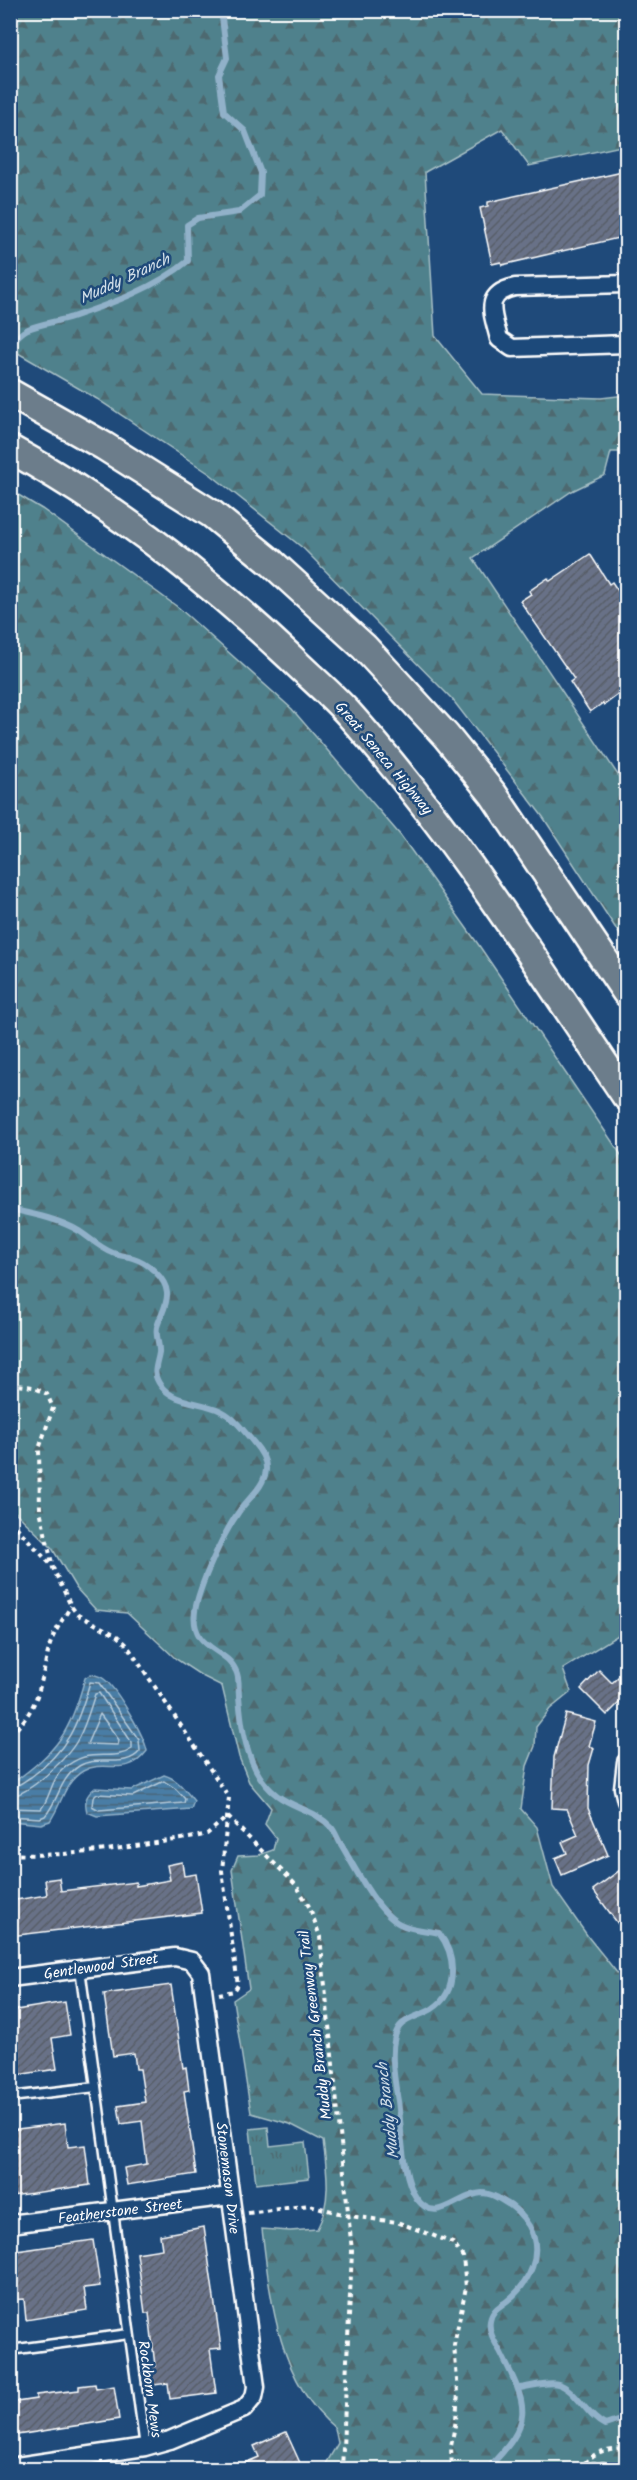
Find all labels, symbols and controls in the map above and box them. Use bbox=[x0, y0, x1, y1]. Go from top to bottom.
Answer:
water label: Muddy Branch bbox=[75, 247, 175, 311]
street label: Great Seneca Highway bbox=[328, 697, 439, 821]
street label: Muddy Branch Greenway Trail bbox=[292, 1929, 340, 2121]
street label: Gentlewood Street bbox=[42, 1947, 160, 1987]
water label: Muddy Branch bbox=[370, 2060, 407, 2161]
street label: Stonemason Drive bbox=[208, 2121, 246, 2236]
street label: Featherstone Street bbox=[57, 2192, 184, 2232]
street label: Rockborn Mews bbox=[130, 2339, 168, 2440]

